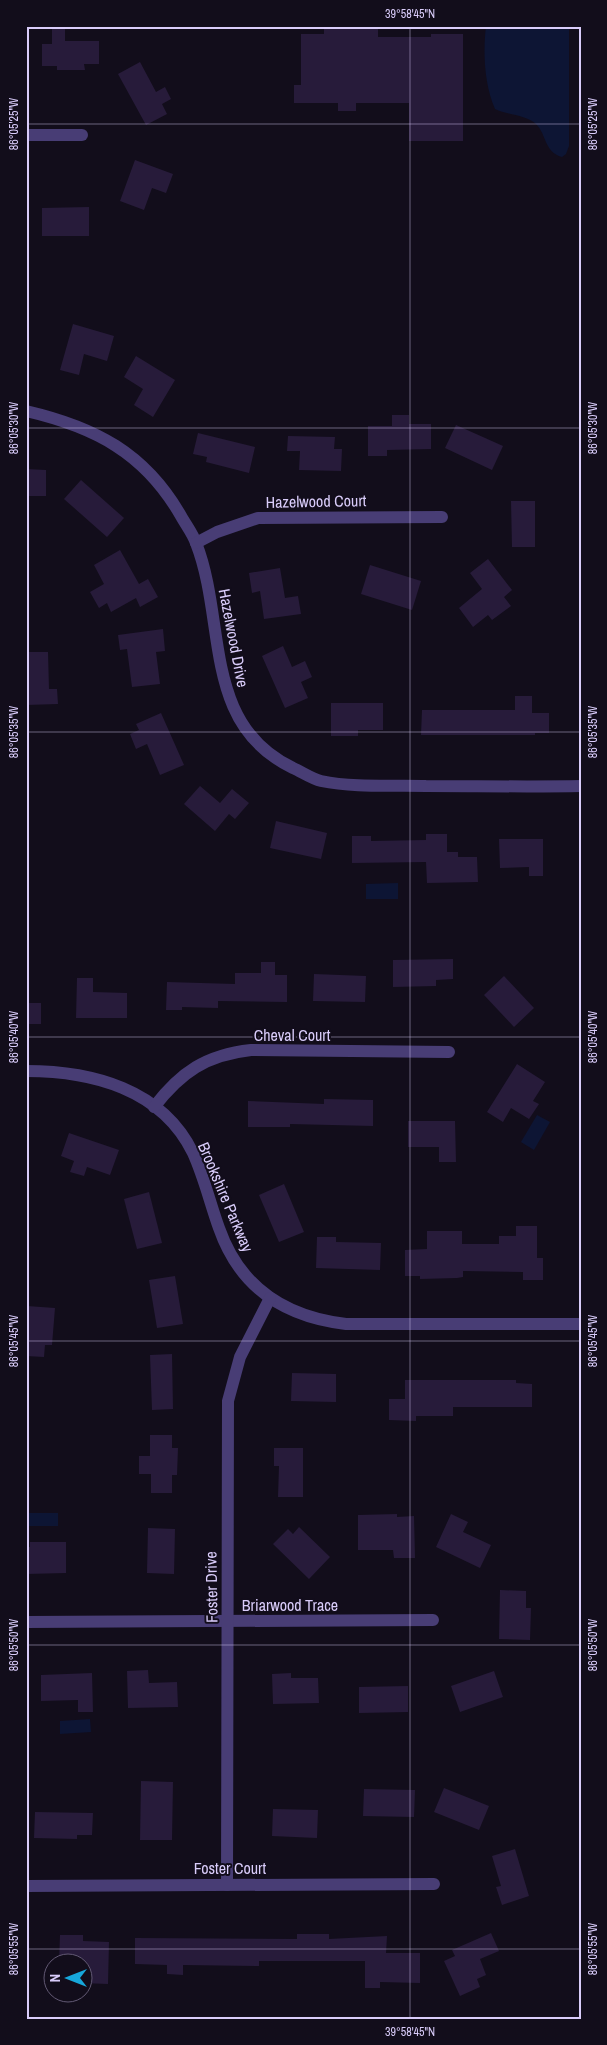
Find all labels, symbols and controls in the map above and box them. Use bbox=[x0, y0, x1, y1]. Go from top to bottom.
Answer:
text: 39°58'45"N bbox=[385, 6, 435, 22]
text: 86°05'25"W bbox=[6, 97, 22, 150]
text: 86°05'25"W bbox=[585, 97, 601, 150]
text: 86°05'30"W bbox=[6, 401, 22, 454]
text: 86°05'30"W bbox=[585, 401, 601, 454]
street label: Hazelwood Court bbox=[266, 489, 367, 513]
street label: Hazelwood Drive bbox=[214, 587, 254, 689]
text: 86°05'35"W bbox=[6, 705, 22, 758]
text: 86°05'35"W bbox=[585, 705, 601, 758]
text: 86°05'40"W bbox=[6, 1010, 22, 1063]
text: 86°05'40"W bbox=[585, 1010, 601, 1063]
street label: Cheval Court bbox=[254, 1024, 331, 1046]
street label: Brookshire Parkway bbox=[193, 1139, 259, 1256]
text: 86°05'45"W bbox=[6, 1314, 22, 1367]
text: 86°05'45"W bbox=[585, 1314, 601, 1367]
street label: Foster Drive bbox=[199, 1551, 223, 1623]
street label: Briarwood Trace bbox=[242, 1594, 338, 1616]
text: 86°05'50"W bbox=[6, 1618, 22, 1671]
text: 86°05'50"W bbox=[585, 1618, 601, 1671]
street label: Foster Court bbox=[194, 1857, 266, 1879]
text: 86°05'55"W bbox=[6, 1922, 22, 1975]
text: 86°05'55"W bbox=[585, 1922, 601, 1975]
north arrow bbox=[42, 1952, 92, 2002]
text: N bbox=[46, 1974, 64, 1982]
text: 39°58'45"N bbox=[385, 2024, 435, 2040]

